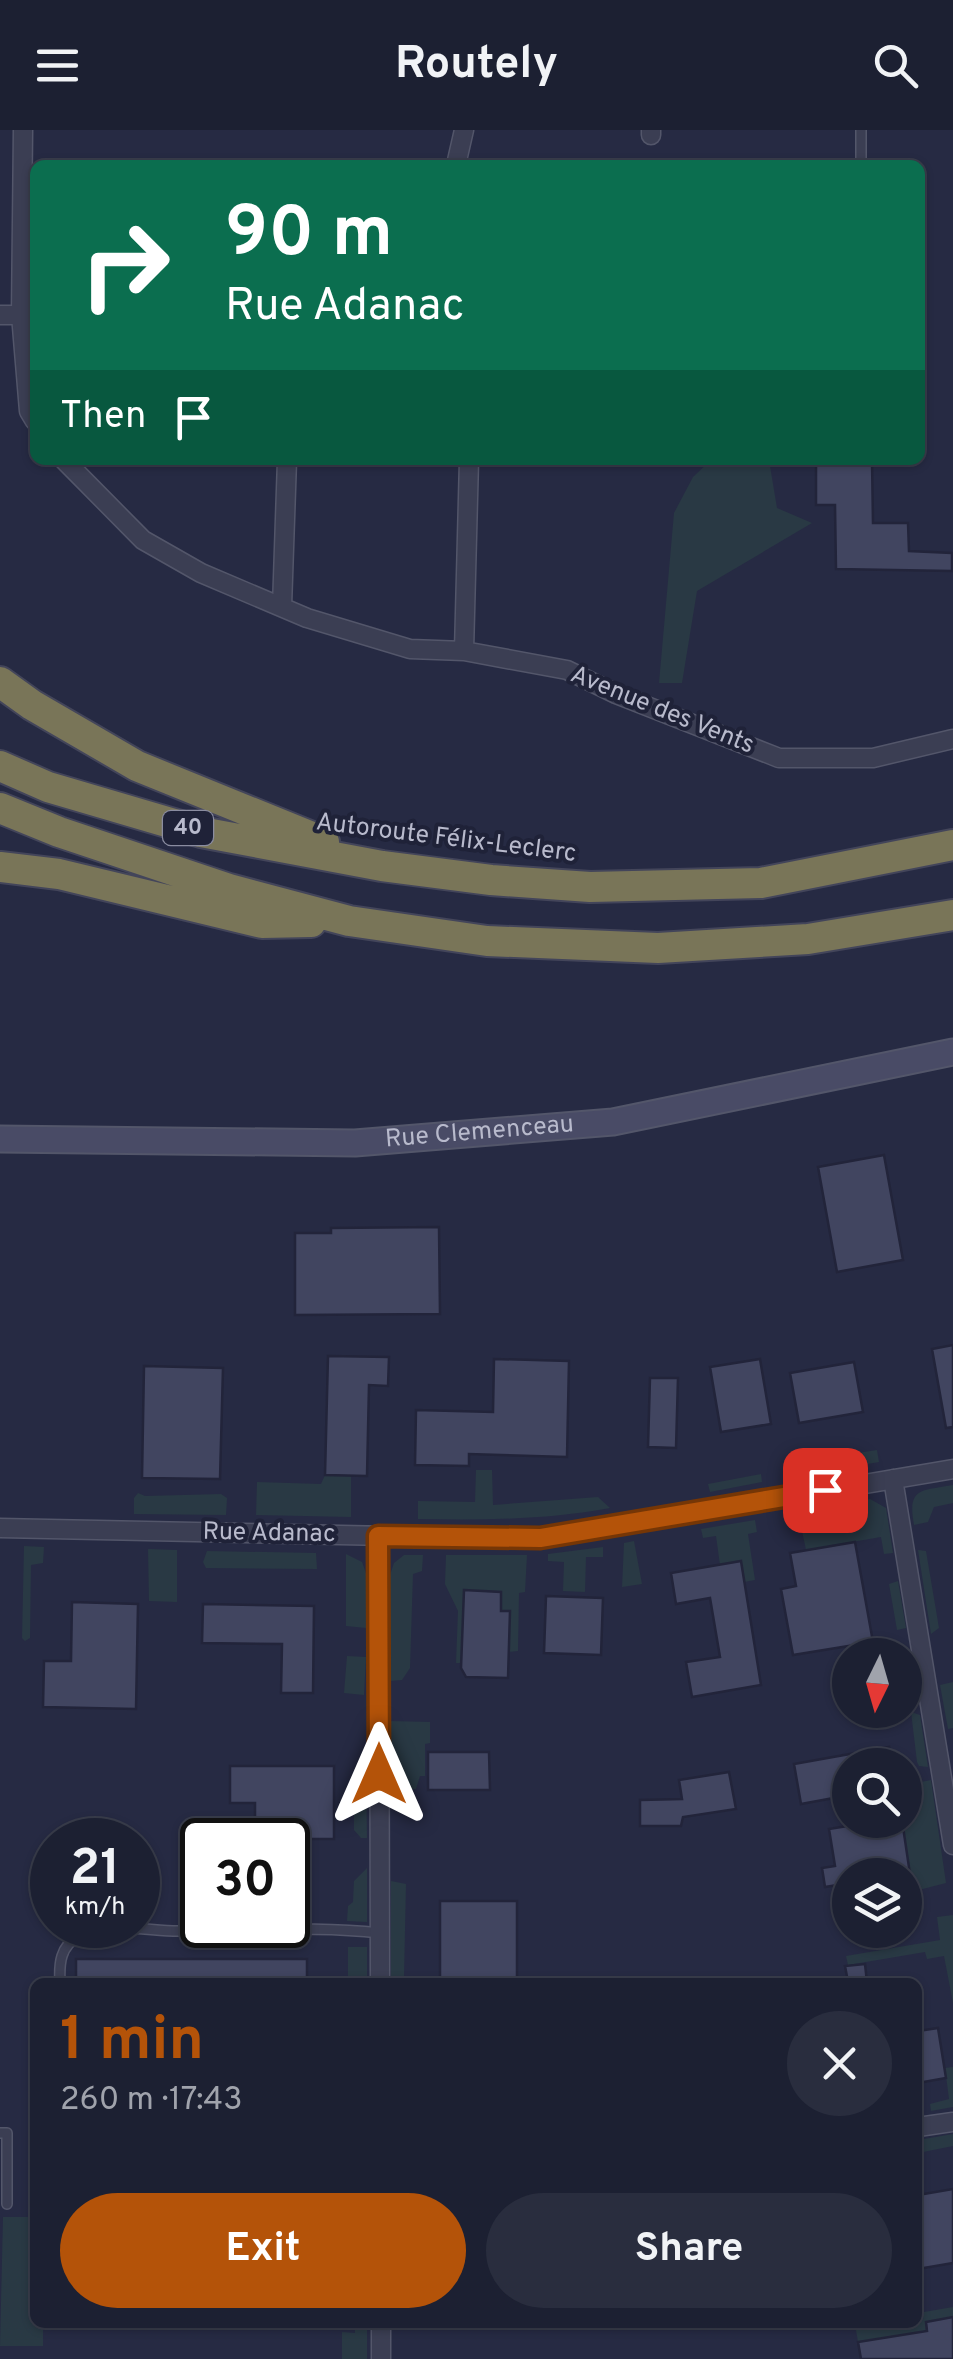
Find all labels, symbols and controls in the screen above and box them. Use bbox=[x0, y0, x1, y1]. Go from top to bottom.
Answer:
text: Routely bbox=[395, 37, 558, 94]
icon: menu bbox=[30, 38, 85, 93]
icon: search bbox=[868, 38, 923, 93]
text: 90 m bbox=[225, 192, 393, 281]
icon: right bbox=[60, 200, 190, 330]
text: Rue Adanac bbox=[225, 279, 464, 336]
icon: arrive bbox=[166, 390, 221, 445]
text: Then bbox=[60, 393, 146, 442]
street label: Avenue des Vents bbox=[565, 660, 759, 762]
street label: Autoroute Félix-Leclerc bbox=[314, 807, 578, 871]
road number: 40 bbox=[163, 811, 213, 845]
street label: Rue Clemenceau bbox=[384, 1109, 575, 1156]
pin bbox=[783, 1448, 868, 1533]
icon: arrive bbox=[798, 1463, 853, 1518]
street label: Rue Adanac bbox=[202, 1517, 336, 1551]
north arrow bbox=[832, 1638, 922, 1728]
map controls bbox=[832, 1638, 922, 1948]
position arrow bbox=[327, 1722, 431, 1826]
button: search bbox=[832, 1748, 922, 1838]
speed limit sign: 30 bbox=[180, 1818, 310, 1948]
text: 21 bbox=[70, 1839, 120, 1902]
button: layers bbox=[832, 1858, 922, 1948]
text: km/h bbox=[65, 1892, 125, 1924]
text: 1 min bbox=[60, 2005, 204, 2081]
button: close bbox=[787, 2011, 892, 2116]
text: 260 m · 17:43 bbox=[60, 2081, 242, 2121]
button: Exit bbox=[60, 2193, 466, 2308]
button: Share bbox=[486, 2193, 892, 2308]

